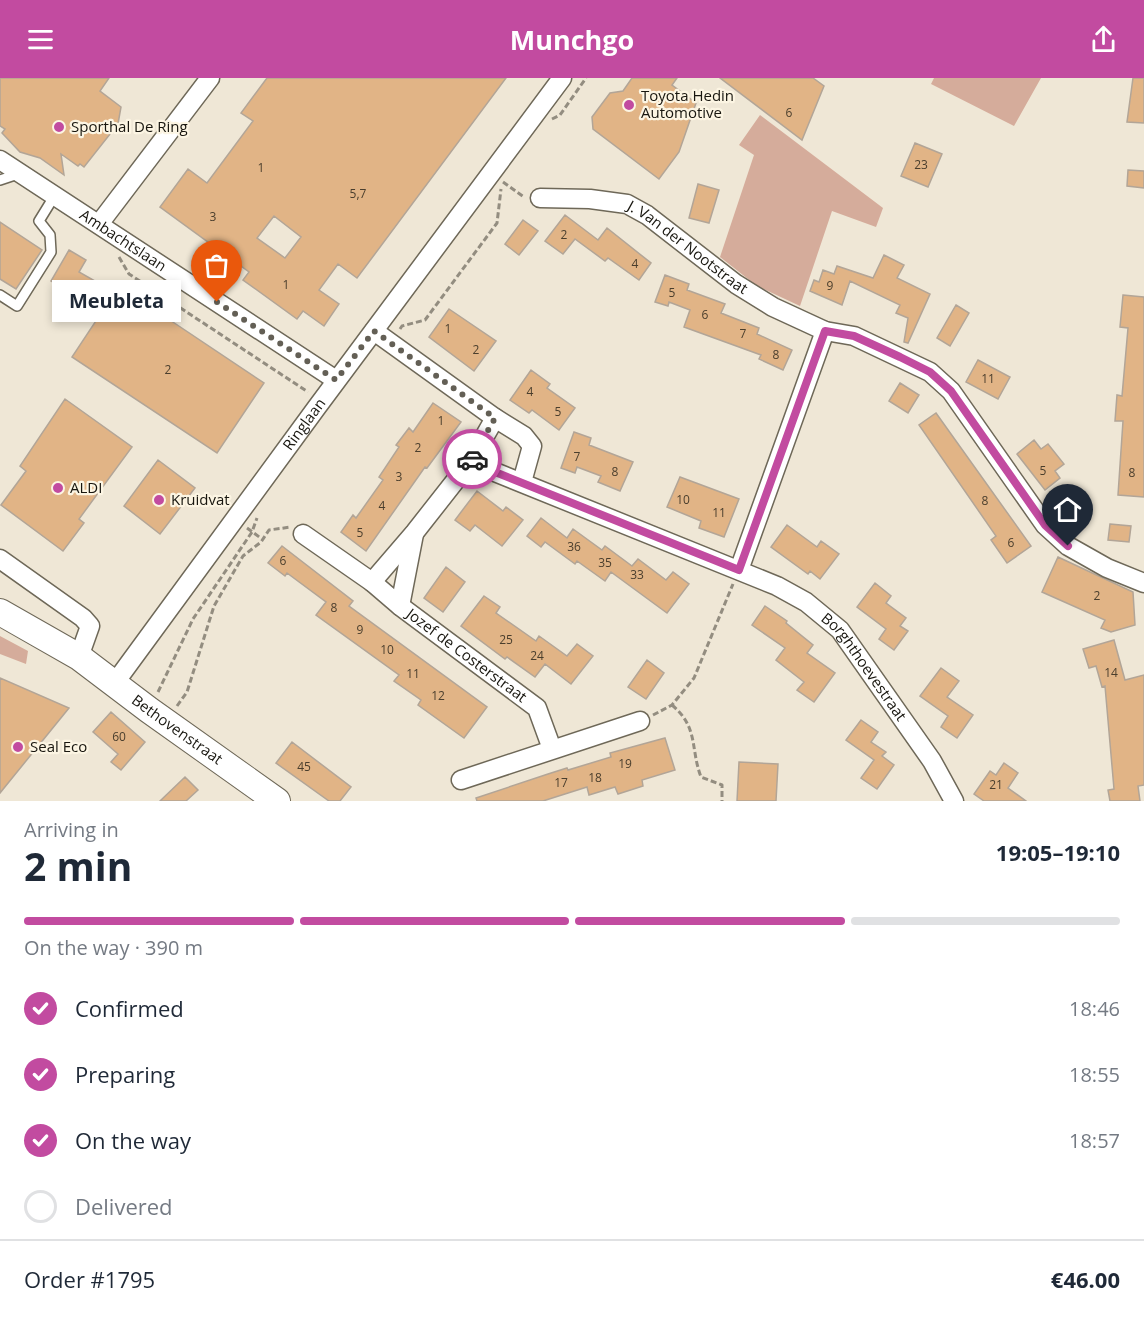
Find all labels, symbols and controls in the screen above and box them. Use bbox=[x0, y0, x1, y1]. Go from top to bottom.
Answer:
text: Munchgo bbox=[510, 21, 634, 58]
icon: menu bbox=[24, 23, 57, 56]
icon: share bbox=[1087, 23, 1120, 56]
place label: Toyota Hedin Automotive bbox=[641, 85, 734, 122]
marker: Toyota Hedin Automotive bbox=[622, 98, 636, 112]
house number: 6 bbox=[786, 104, 793, 121]
place label: Sporthal De Ring bbox=[71, 116, 188, 136]
marker: Sporthal De Ring bbox=[52, 120, 66, 134]
house number: 23 bbox=[914, 156, 928, 173]
house number: 1 bbox=[258, 159, 264, 176]
house number: 5,7 bbox=[350, 185, 367, 202]
street label: J. Van der Nootstraat bbox=[623, 194, 752, 298]
street label: Ambachtslaan bbox=[76, 204, 171, 275]
house number: 3 bbox=[210, 208, 217, 225]
house number: 2 bbox=[561, 226, 568, 243]
pin bbox=[191, 240, 242, 302]
icon: bag bbox=[200, 249, 233, 282]
house number: 4 bbox=[632, 255, 639, 272]
house number: 1 bbox=[283, 276, 289, 293]
house number: 9 bbox=[827, 277, 834, 294]
callout: Meubleta bbox=[52, 281, 181, 323]
house number: 5 bbox=[669, 284, 676, 301]
text: Meubleta bbox=[69, 287, 164, 314]
house number: 6 bbox=[702, 306, 709, 323]
house number: 1 bbox=[445, 320, 451, 337]
house number: 7 bbox=[740, 325, 747, 342]
house number: 2 bbox=[473, 341, 480, 358]
house number: 8 bbox=[773, 346, 780, 363]
house number: 2 bbox=[165, 361, 172, 378]
house number: 11 bbox=[981, 370, 995, 387]
house number: 4 bbox=[527, 383, 534, 400]
street label: Ringlaan bbox=[278, 394, 329, 454]
house number: 5 bbox=[555, 403, 562, 420]
house number: 1 bbox=[438, 412, 444, 429]
courier bbox=[442, 429, 502, 489]
house number: 2 bbox=[415, 439, 422, 456]
icon: car bbox=[456, 443, 489, 476]
house number: 7 bbox=[574, 448, 581, 465]
house number: 5 bbox=[1040, 462, 1047, 479]
house number: 8 bbox=[612, 463, 619, 480]
house number: 8 bbox=[1129, 464, 1136, 481]
house number: 3 bbox=[396, 468, 403, 485]
place label: ALDI bbox=[70, 477, 102, 497]
marker: ALDI bbox=[51, 481, 65, 495]
pin bbox=[1042, 484, 1093, 546]
place label: Kruidvat bbox=[171, 489, 230, 509]
house number: 10 bbox=[676, 491, 690, 508]
house number: 8 bbox=[982, 492, 989, 509]
marker: Kruidvat bbox=[152, 493, 166, 507]
icon: home bbox=[1051, 493, 1084, 526]
house number: 4 bbox=[379, 497, 386, 514]
house number: 11 bbox=[712, 504, 726, 521]
house number: 5 bbox=[357, 524, 364, 541]
house number: 6 bbox=[1008, 534, 1015, 551]
house number: 36 bbox=[567, 538, 581, 555]
house number: 6 bbox=[280, 552, 287, 569]
house number: 35 bbox=[598, 554, 612, 571]
house number: 33 bbox=[630, 566, 644, 583]
house number: 2 bbox=[1094, 587, 1101, 604]
house number: 8 bbox=[331, 599, 338, 616]
street label: Jozef de Costerstraat bbox=[401, 602, 531, 706]
street label: Borghthoevestraat bbox=[818, 608, 912, 725]
house number: 9 bbox=[357, 621, 364, 638]
house number: 25 bbox=[499, 631, 513, 648]
house number: 10 bbox=[380, 641, 394, 658]
house number: 24 bbox=[530, 647, 544, 664]
house number: 14 bbox=[1104, 664, 1118, 681]
house number: 11 bbox=[406, 665, 420, 682]
house number: 12 bbox=[431, 687, 445, 704]
street label: Bethovenstraat bbox=[128, 689, 227, 768]
house number: 60 bbox=[112, 728, 126, 745]
place label: Seal Eco bbox=[30, 736, 87, 756]
marker: Seal Eco bbox=[11, 740, 25, 754]
house number: 19 bbox=[618, 755, 632, 772]
house number: 45 bbox=[297, 758, 311, 775]
house number: 18 bbox=[588, 769, 602, 786]
house number: 17 bbox=[554, 774, 568, 791]
house number: 21 bbox=[989, 776, 1003, 793]
text: Arriving in bbox=[24, 816, 119, 843]
text: 19:05–19:10 bbox=[996, 837, 1120, 867]
text: 2 min bbox=[24, 839, 132, 892]
text: On the way · 390 m bbox=[24, 934, 203, 961]
icon: check bbox=[24, 992, 57, 1025]
text: Confirmed bbox=[75, 993, 184, 1023]
text: 18:46 bbox=[1069, 995, 1120, 1022]
icon: check bbox=[24, 1058, 57, 1091]
text: Preparing bbox=[75, 1059, 175, 1089]
text: 18:55 bbox=[1069, 1061, 1120, 1088]
icon: check bbox=[24, 1124, 57, 1157]
text: On the way bbox=[75, 1125, 191, 1155]
text: 18:57 bbox=[1069, 1127, 1120, 1154]
text: Delivered bbox=[75, 1191, 173, 1221]
text: Order #1795 bbox=[24, 1264, 155, 1294]
text: €46.00 bbox=[1051, 1264, 1120, 1294]

